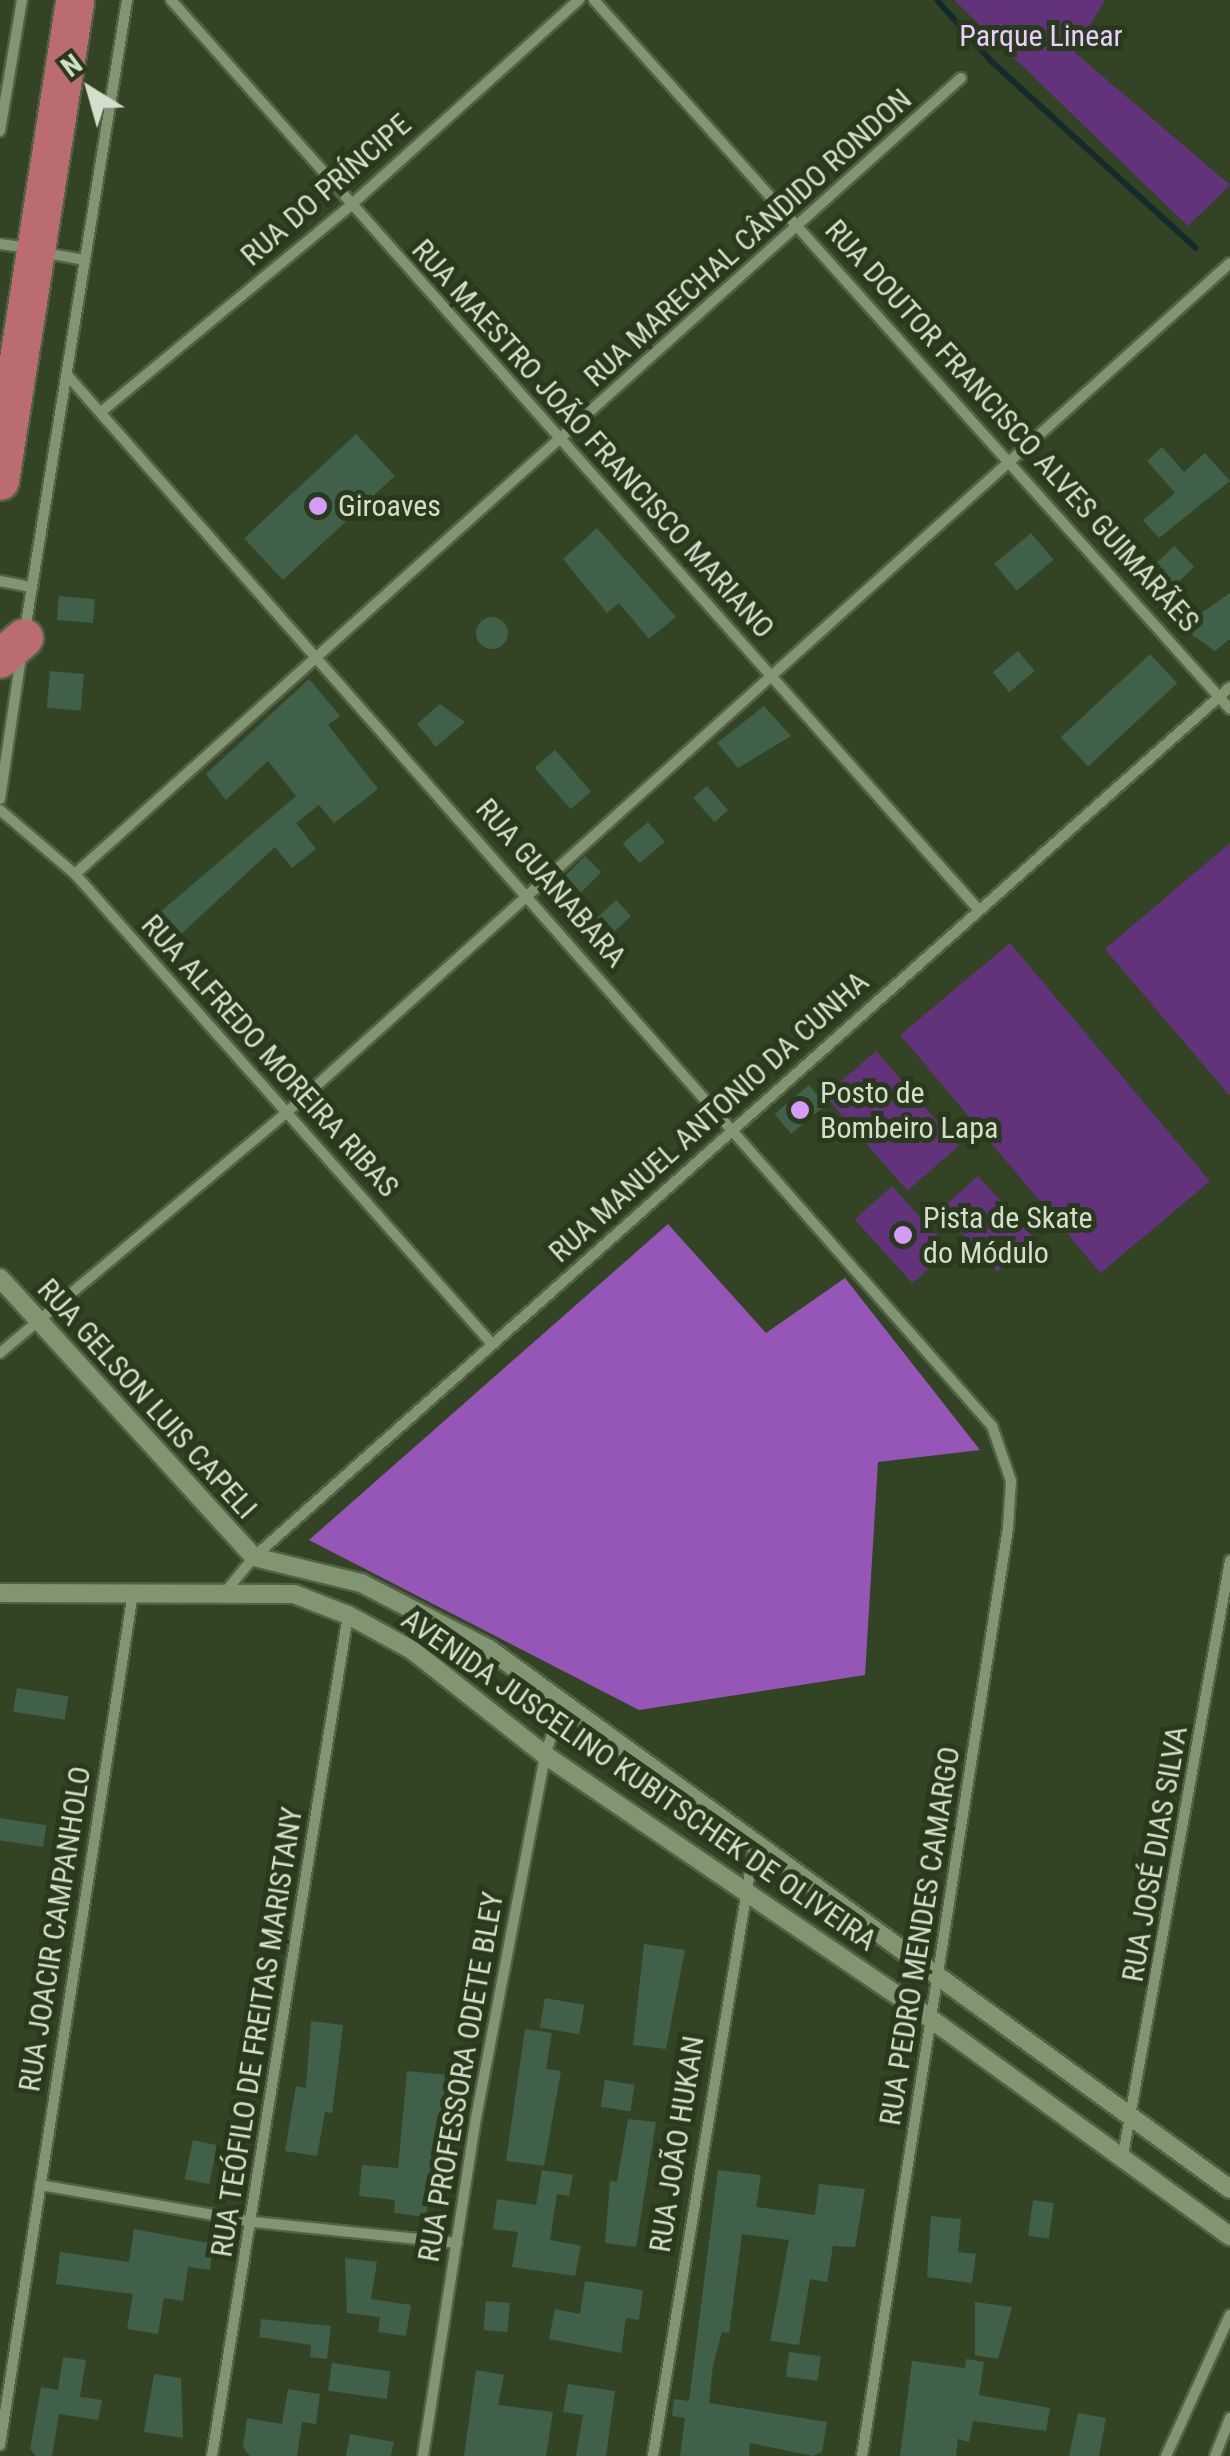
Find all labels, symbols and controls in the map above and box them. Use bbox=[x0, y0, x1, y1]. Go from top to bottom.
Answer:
park label: Parque Linear bbox=[959, 18, 1123, 54]
north arrow bbox=[40, 40, 140, 140]
text: N bbox=[55, 47, 88, 84]
street label: RUA MARECHAL CÂNDIDO RONDON bbox=[577, 81, 919, 395]
street label: RUA DO PRÍNCIPE bbox=[234, 106, 418, 274]
street label: RUA DOUTOR FRANCISCO ALVES GUIMARÃES bbox=[817, 213, 1207, 639]
street label: RUA MAESTRO JOÃO FRANCISCO MARIANO bbox=[404, 232, 782, 646]
place label: Giroaves bbox=[338, 488, 441, 524]
marker: Giroaves bbox=[307, 495, 329, 517]
street label: RUA GUANABARA bbox=[468, 791, 634, 975]
street label: RUA ALFREDO MOREIRA RIBAS bbox=[134, 907, 406, 1205]
street label: RUA MANUEL ANTONIO DA CUNHA bbox=[542, 964, 876, 1270]
place label: Posto de Bombeiro Lapa bbox=[820, 1075, 998, 1146]
marker: Posto de Bombeiro Lapa bbox=[789, 1099, 811, 1121]
place label: Pista de Skate do Módulo bbox=[923, 1200, 1093, 1270]
marker: Pista de Skate do Módulo bbox=[892, 1224, 914, 1246]
street label: RUA GELSON LUIS CAPELI bbox=[30, 1272, 264, 1526]
street label: AVENIDA JUSCELINO KUBITSCHEK DE OLIVEIRA bbox=[395, 1601, 883, 1959]
street label: RUA JOSÉ DIAS SILVA bbox=[1115, 1723, 1195, 1985]
street label: RUA PEDRO MENDES CAMARGO bbox=[872, 1744, 968, 2128]
street label: RUA JOACIR CAMPANHOLO bbox=[12, 1764, 98, 2094]
street label: RUA TEÓFILO DE FREITAS MARISTANY bbox=[204, 1804, 310, 2260]
street label: RUA PROFESSORA ODETE BLEY bbox=[411, 1889, 511, 2265]
street label: RUA JOÃO HUKAN bbox=[642, 2033, 712, 2255]

